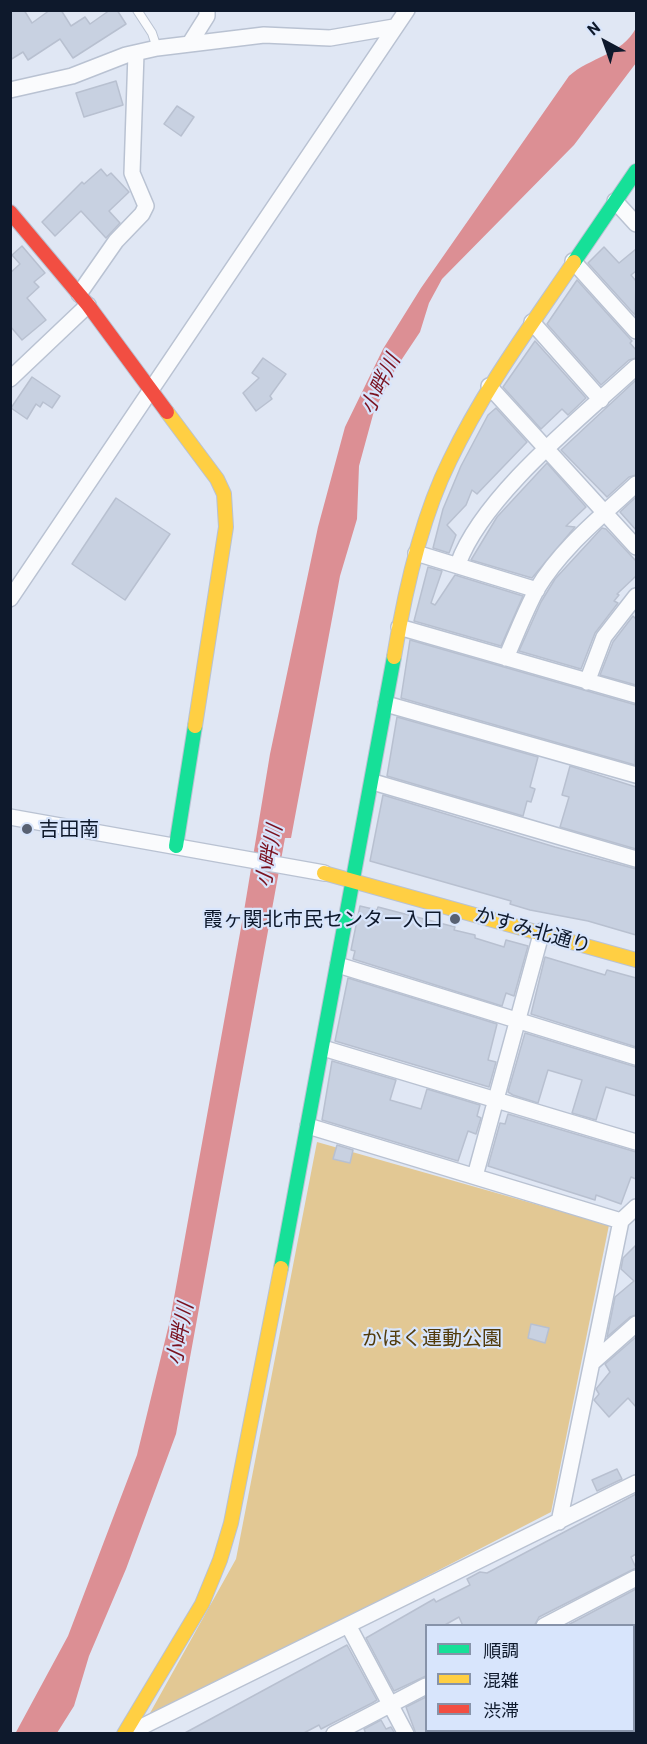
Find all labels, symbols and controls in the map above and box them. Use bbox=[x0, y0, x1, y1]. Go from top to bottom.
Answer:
north arrow bbox=[575, 12, 635, 72]
text: N bbox=[583, 17, 603, 39]
water label: 小畔川 bbox=[355, 350, 405, 418]
place label: 吉田南 bbox=[39, 817, 99, 841]
marker: 吉田南 bbox=[20, 822, 34, 836]
water label: 小畔川 bbox=[251, 823, 287, 889]
street label: かすみ北通り bbox=[472, 902, 594, 958]
place label: 霞ヶ関北市民センター入口 bbox=[203, 907, 443, 931]
marker: 霞ヶ関北市民センター入口 bbox=[448, 912, 462, 926]
water label: 小畔川 bbox=[162, 1301, 198, 1367]
park label: かほく運動公園 bbox=[362, 1326, 502, 1350]
legend bbox=[425, 1624, 635, 1732]
text: 順調 bbox=[483, 1639, 519, 1661]
text: 混雑 bbox=[483, 1669, 519, 1691]
text: 渋滞 bbox=[483, 1699, 519, 1721]

